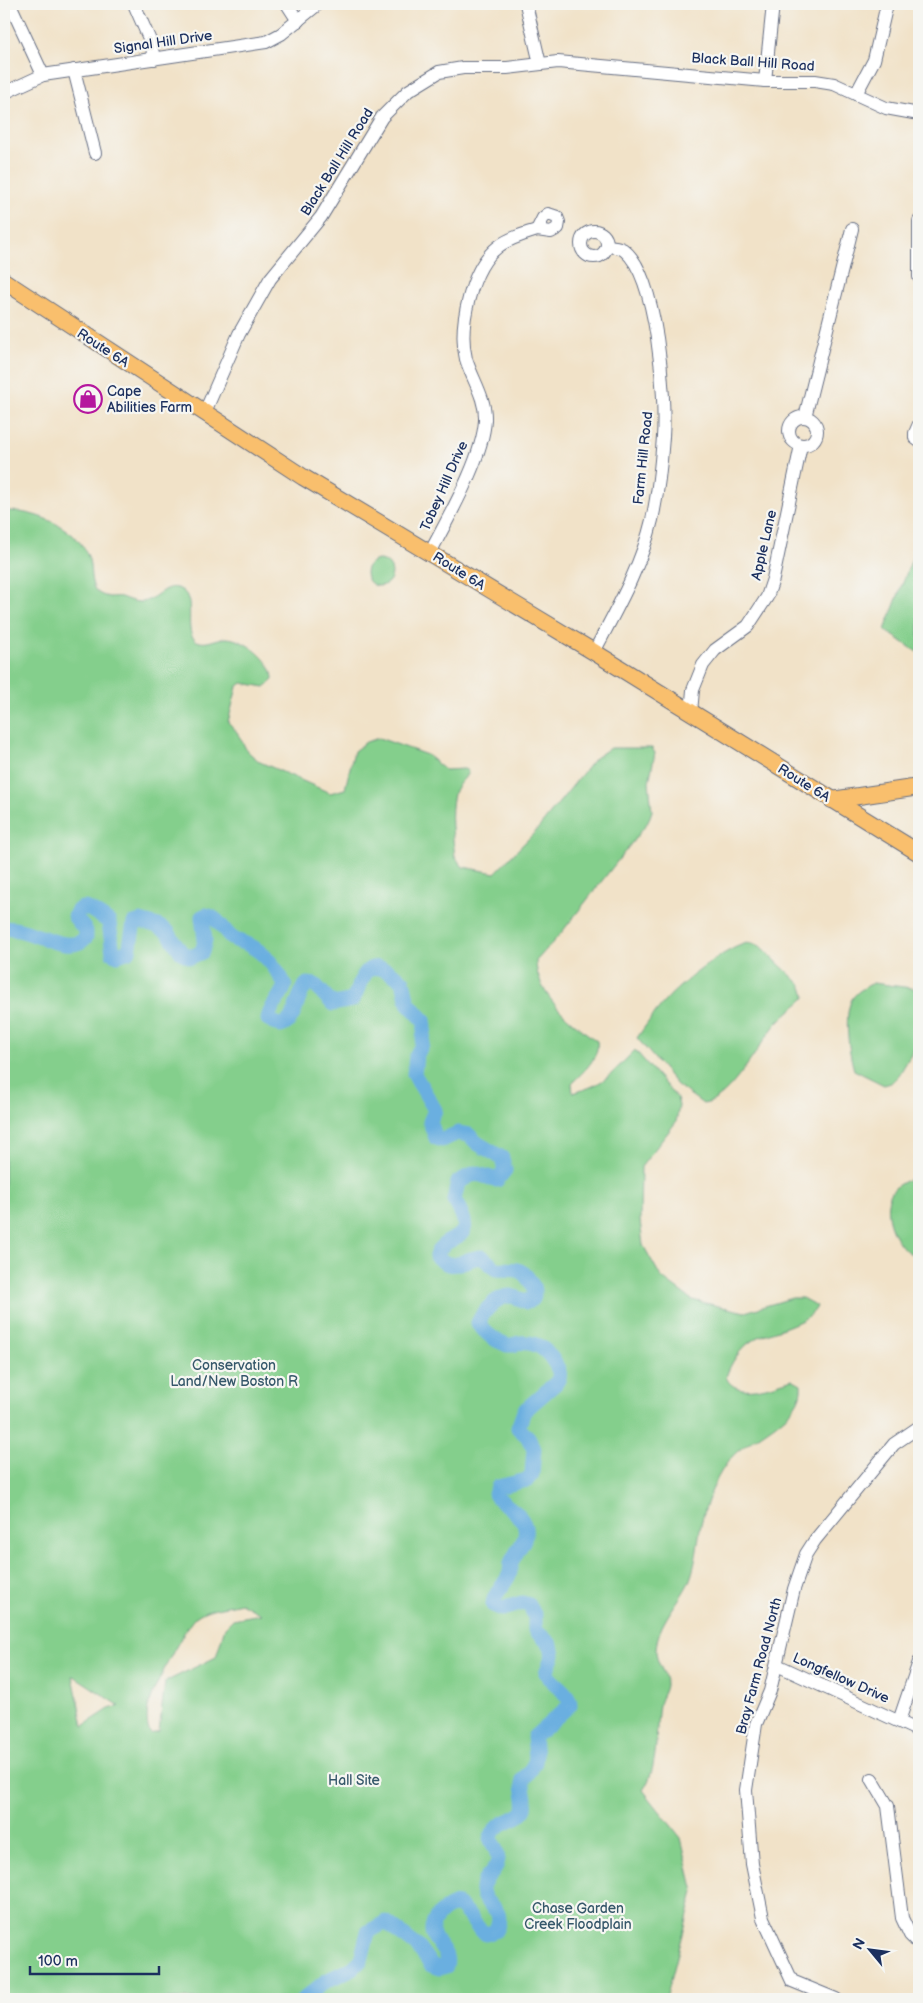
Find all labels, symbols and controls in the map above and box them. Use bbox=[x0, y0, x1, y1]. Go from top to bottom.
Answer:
street label: Signal Hill Drive bbox=[113, 27, 213, 57]
street label: Black Ball Hill Road bbox=[691, 49, 815, 75]
street label: Black Ball Hill Road bbox=[297, 105, 377, 219]
street label: Route 6A bbox=[74, 325, 133, 371]
place label: Cape Abilities Farm bbox=[107, 383, 192, 416]
shop icon: Cape Abilities Farm bbox=[73, 384, 103, 414]
street label: Farm Hill Road bbox=[630, 411, 656, 505]
street label: Tobey Hill Drive bbox=[417, 438, 471, 534]
street label: Apple Lane bbox=[748, 508, 780, 582]
street label: Route 6A bbox=[430, 548, 489, 594]
street label: Route 6A bbox=[775, 760, 834, 806]
park label: Conservation Land/New Boston R bbox=[170, 1357, 298, 1390]
street label: Bray Farm Road North bbox=[733, 1595, 786, 1736]
street label: Longfellow Drive bbox=[790, 1649, 892, 1707]
park label: Hall Site bbox=[328, 1772, 380, 1789]
park label: Chase Garden Creek Floodplain bbox=[524, 1900, 632, 1933]
north arrow bbox=[846, 1926, 896, 1976]
text: N bbox=[849, 1935, 869, 1953]
scale bar bbox=[30, 1943, 159, 1975]
text: 100 m bbox=[38, 1952, 78, 1971]

